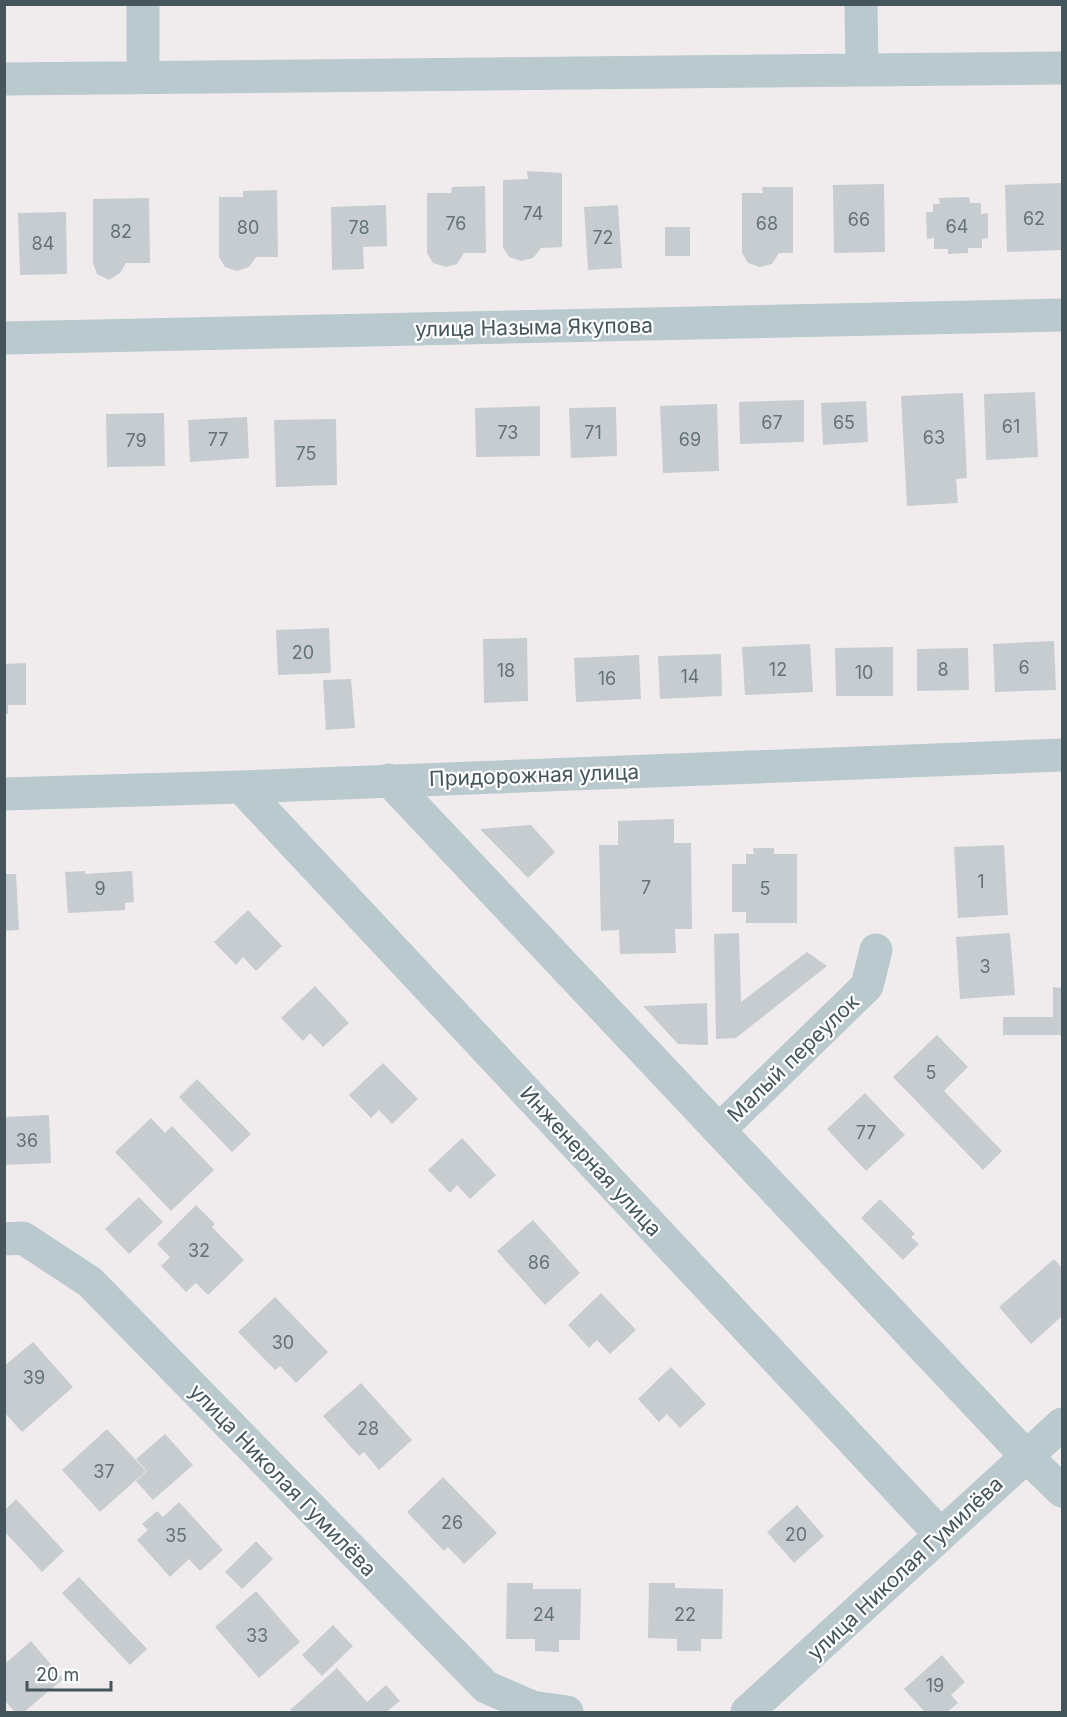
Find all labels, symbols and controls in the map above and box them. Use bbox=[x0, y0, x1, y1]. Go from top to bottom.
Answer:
house number: 74 bbox=[523, 203, 543, 224]
house number: 62 bbox=[1023, 208, 1045, 229]
house number: 66 bbox=[848, 209, 870, 230]
house number: 76 bbox=[445, 213, 467, 234]
house number: 68 bbox=[756, 213, 778, 234]
house number: 64 bbox=[946, 216, 968, 237]
house number: 80 bbox=[237, 217, 259, 238]
house number: 78 bbox=[348, 217, 370, 238]
house number: 82 bbox=[110, 221, 132, 242]
house number: 72 bbox=[592, 227, 614, 248]
house number: 84 bbox=[32, 233, 54, 254]
street label: улица Назыма Якупова bbox=[415, 312, 653, 342]
house number: 67 bbox=[761, 412, 783, 433]
house number: 65 bbox=[833, 412, 855, 433]
house number: 61 bbox=[1002, 416, 1020, 437]
house number: 73 bbox=[497, 422, 519, 443]
house number: 71 bbox=[584, 422, 602, 443]
house number: 63 bbox=[923, 427, 945, 448]
house number: 77 bbox=[208, 429, 228, 450]
house number: 69 bbox=[679, 429, 701, 450]
house number: 79 bbox=[125, 430, 147, 451]
house number: 75 bbox=[296, 443, 316, 464]
house number: 20 bbox=[292, 642, 314, 663]
house number: 6 bbox=[1018, 657, 1030, 678]
house number: 12 bbox=[769, 659, 787, 680]
house number: 8 bbox=[937, 659, 949, 680]
house number: 18 bbox=[497, 660, 515, 681]
house number: 10 bbox=[855, 662, 873, 683]
house number: 14 bbox=[681, 666, 699, 687]
house number: 16 bbox=[598, 668, 616, 689]
street label: Придорожная улица bbox=[429, 759, 639, 791]
house number: 1 bbox=[977, 871, 985, 892]
house number: 7 bbox=[641, 877, 651, 898]
house number: 9 bbox=[94, 878, 106, 899]
house number: 5 bbox=[760, 878, 770, 899]
house number: 3 bbox=[979, 956, 991, 977]
street label: Малый переулок bbox=[722, 989, 864, 1127]
house number: 5 bbox=[926, 1062, 936, 1083]
street label: Инженерная улица bbox=[515, 1081, 667, 1241]
house number: 77 bbox=[856, 1122, 876, 1143]
house number: 36 bbox=[16, 1130, 38, 1151]
house number: 32 bbox=[188, 1240, 210, 1261]
house number: 86 bbox=[528, 1252, 550, 1273]
house number: 30 bbox=[272, 1332, 294, 1353]
house number: 39 bbox=[23, 1367, 45, 1388]
street label: улица Николая Гумилёва bbox=[184, 1379, 382, 1581]
house number: 28 bbox=[357, 1418, 379, 1439]
house number: 37 bbox=[93, 1461, 115, 1482]
street label: улица Николая Гумилёва bbox=[802, 1471, 1008, 1665]
house number: 26 bbox=[441, 1512, 463, 1533]
house number: 20 bbox=[785, 1524, 807, 1545]
house number: 35 bbox=[165, 1525, 187, 1546]
house number: 24 bbox=[533, 1604, 555, 1625]
house number: 22 bbox=[674, 1604, 696, 1625]
house number: 33 bbox=[246, 1625, 268, 1646]
scale bar bbox=[27, 1654, 111, 1692]
text: 20 m bbox=[36, 1664, 79, 1685]
house number: 19 bbox=[926, 1675, 944, 1696]

